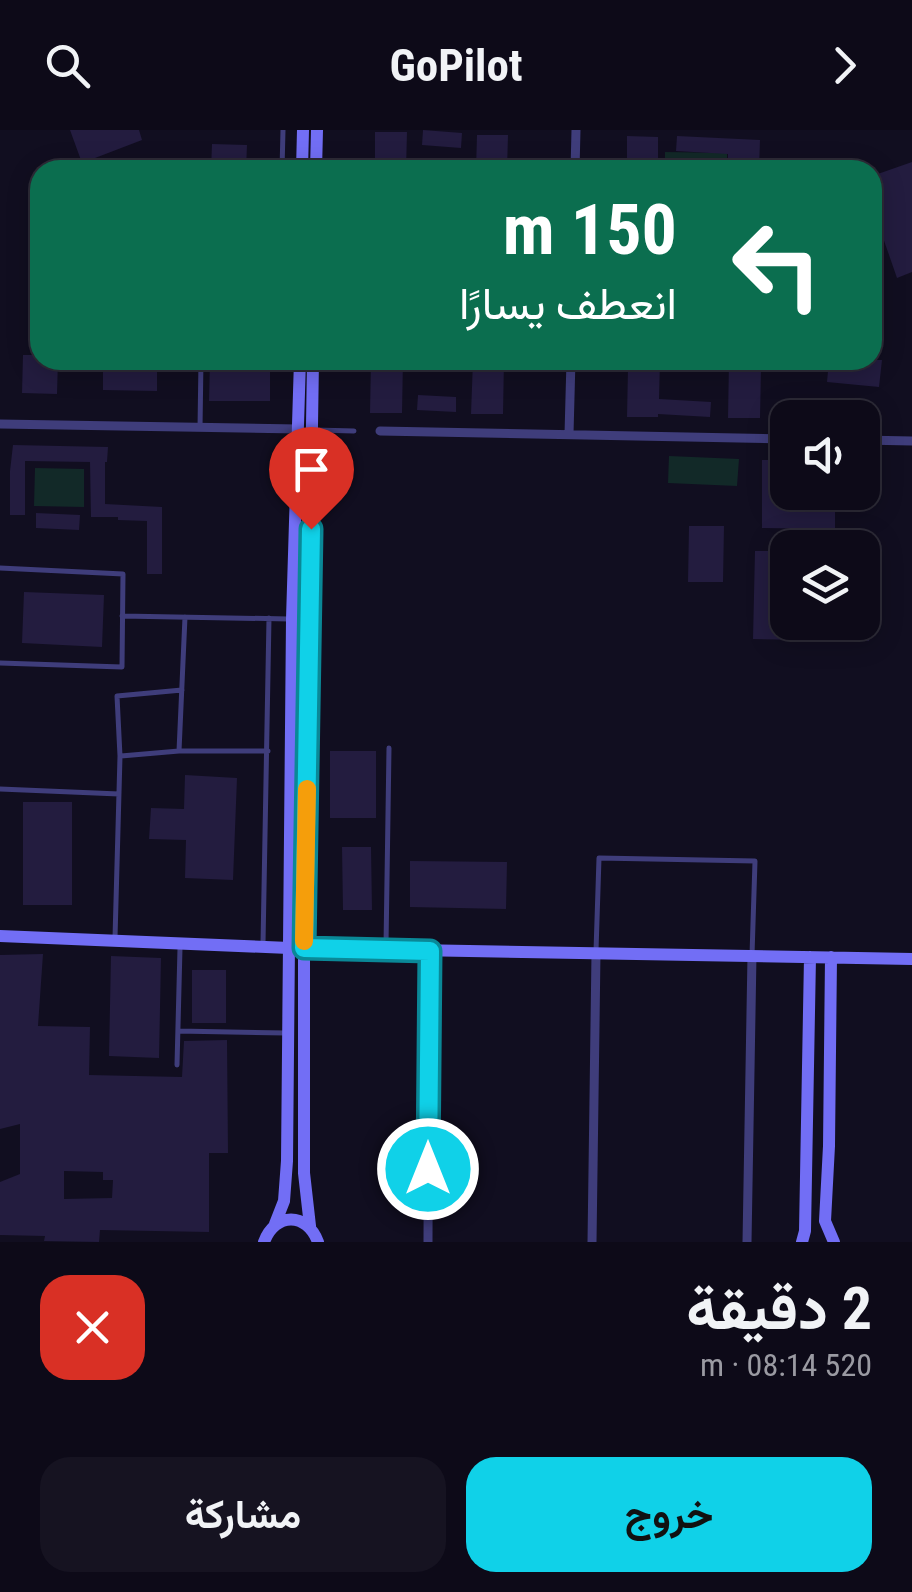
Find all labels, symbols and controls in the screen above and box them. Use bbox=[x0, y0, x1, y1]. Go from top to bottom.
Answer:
icon: search bbox=[40, 38, 95, 93]
icon: forward bbox=[817, 38, 872, 93]
text: GoPilot bbox=[389, 39, 523, 92]
text: 150 m bbox=[503, 189, 677, 271]
icon: left bbox=[712, 200, 842, 330]
text: انعطف يسارًا bbox=[459, 277, 677, 330]
map controls bbox=[770, 400, 880, 640]
button: sound bbox=[770, 400, 880, 510]
pin bbox=[269, 427, 354, 530]
icon: arrive bbox=[284, 442, 339, 497]
button: layers bbox=[770, 530, 880, 640]
position arrow bbox=[376, 1117, 480, 1221]
text: 2 دقيقة bbox=[686, 1273, 872, 1344]
button: close bbox=[40, 1275, 145, 1380]
text: 520 m · 08:14 bbox=[700, 1346, 872, 1384]
button: مشاركة bbox=[40, 1457, 446, 1572]
button: خروج bbox=[466, 1457, 872, 1572]

